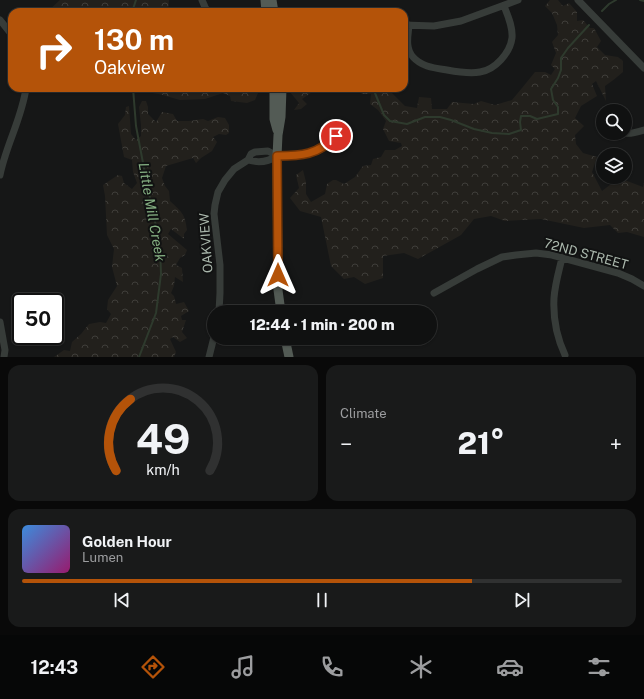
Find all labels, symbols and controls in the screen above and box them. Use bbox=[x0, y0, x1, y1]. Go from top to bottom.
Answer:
text: 130 m bbox=[94, 23, 174, 56]
icon: right bbox=[28, 24, 80, 76]
text: Oakview bbox=[94, 57, 165, 78]
map controls bbox=[596, 104, 632, 184]
button: search bbox=[596, 104, 632, 140]
pin bbox=[319, 119, 353, 153]
icon: arrive bbox=[325, 125, 347, 147]
button: layers bbox=[596, 148, 632, 184]
water label: Little Mill Creek bbox=[135, 161, 169, 263]
street label: OAKVIEW bbox=[196, 212, 216, 274]
street label: 72ND STREET bbox=[542, 236, 630, 273]
position arrow bbox=[257, 254, 299, 296]
speed limit sign: 50 bbox=[12, 293, 64, 345]
text: 12:44 · 1 min · 200 m bbox=[249, 316, 395, 333]
text: Climate bbox=[340, 406, 387, 421]
text: 49 bbox=[136, 414, 190, 463]
text: 21° bbox=[457, 425, 505, 461]
text: − bbox=[340, 431, 352, 457]
text: + bbox=[610, 431, 622, 457]
text: km/h bbox=[146, 461, 180, 478]
text: Golden Hour bbox=[82, 533, 172, 550]
text: Lumen bbox=[82, 550, 123, 565]
icon: previous bbox=[111, 589, 133, 611]
icon: pause bbox=[311, 589, 333, 611]
icon: next bbox=[511, 589, 533, 611]
icon: directions bbox=[139, 653, 167, 681]
icon: music bbox=[229, 653, 257, 681]
icon: phone bbox=[318, 653, 346, 681]
icon: climate bbox=[407, 653, 435, 681]
icon: car bbox=[496, 653, 524, 681]
icon: filters bbox=[585, 653, 613, 681]
text: 12:43 bbox=[31, 657, 78, 678]

